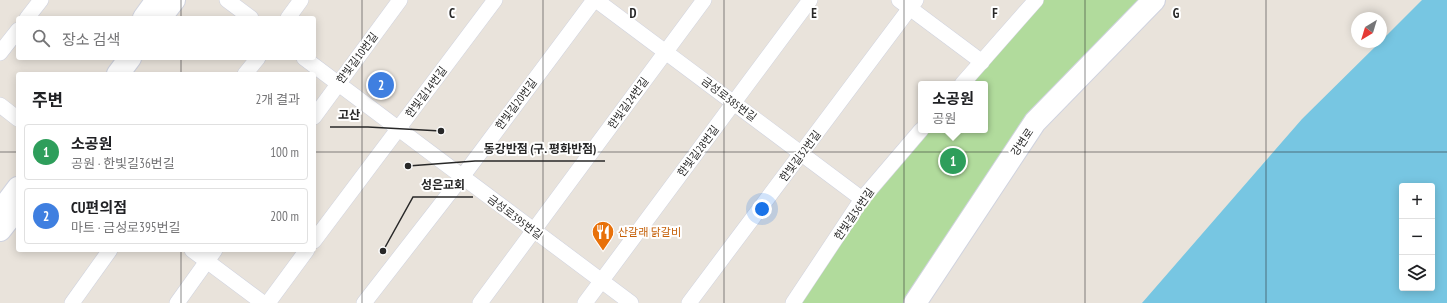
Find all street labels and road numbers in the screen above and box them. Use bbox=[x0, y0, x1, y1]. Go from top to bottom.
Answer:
street label: 한빛길10번길 bbox=[333, 30, 381, 86]
street label: 한빛길14번길 bbox=[402, 64, 450, 120]
street label: 한빛길24번길 bbox=[605, 74, 651, 132]
street label: 금성로385번길 bbox=[699, 74, 759, 124]
street label: 한빛길20번길 bbox=[492, 76, 540, 132]
street label: 한빛길28번길 bbox=[674, 123, 722, 179]
street label: 강변로 bbox=[1008, 125, 1036, 159]
street label: 한빛길32번길 bbox=[776, 128, 824, 184]
street label: 한빛길36번길 bbox=[831, 185, 877, 243]
street label: 금성로395번길 bbox=[485, 192, 545, 242]

